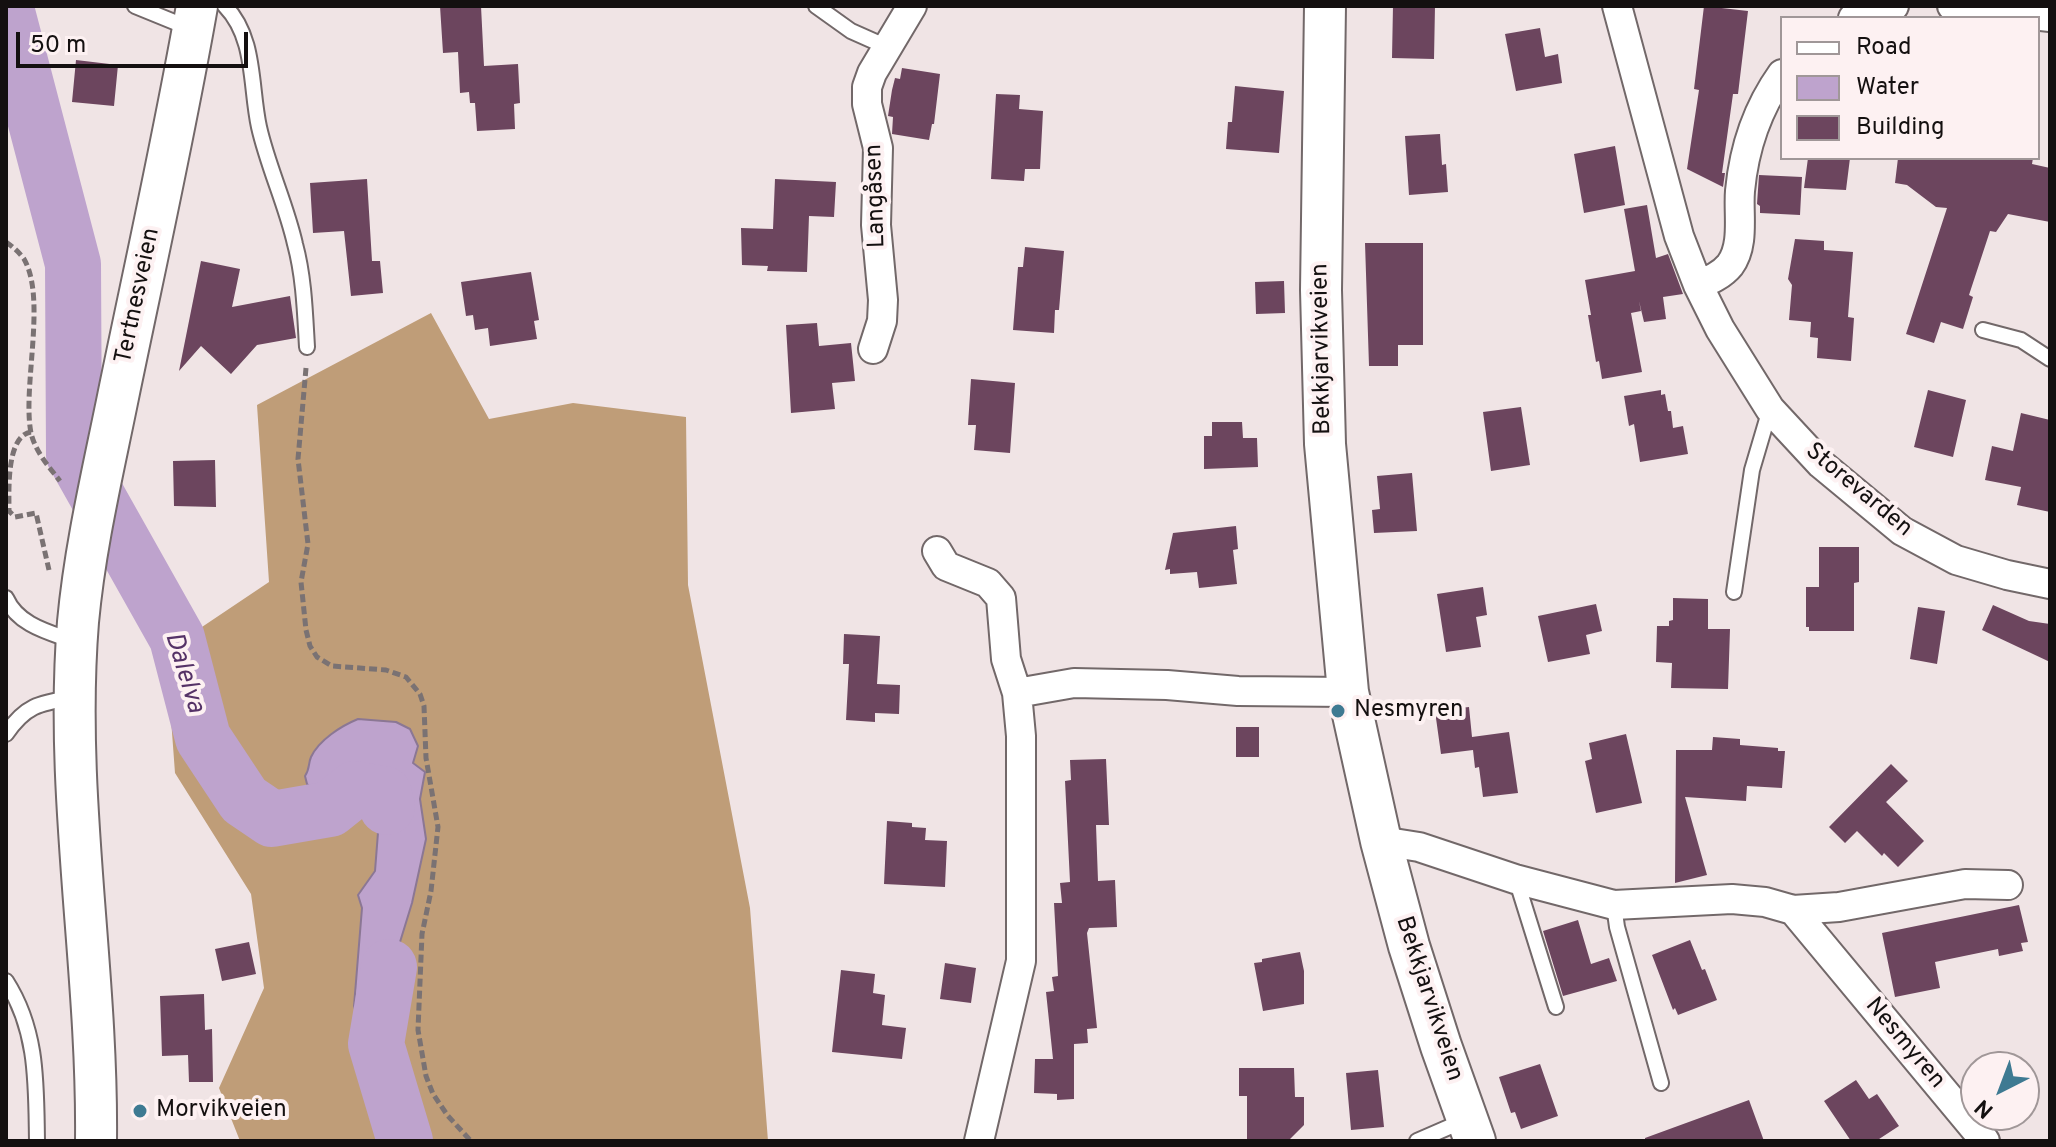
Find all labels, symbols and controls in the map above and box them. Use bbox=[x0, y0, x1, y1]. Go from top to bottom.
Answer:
scale bar bbox=[20, 16, 252, 66]
legend bbox=[1780, 16, 2040, 160]
text: 50 m bbox=[30, 31, 86, 61]
text: Road bbox=[1856, 33, 1912, 63]
text: Water bbox=[1856, 73, 1919, 103]
text: Building bbox=[1856, 113, 1945, 143]
street label: Langåsen bbox=[861, 144, 893, 248]
street label: Tertnesveien bbox=[111, 226, 167, 366]
street label: Bekkjarvikveien bbox=[1307, 263, 1339, 435]
street label: Storevarden bbox=[1799, 438, 1917, 544]
water label: Dalelva bbox=[156, 629, 210, 717]
place label: Nesmyren bbox=[1354, 697, 1464, 725]
marker: Nesmyren bbox=[1329, 702, 1347, 720]
street label: Bekkjarvikveien bbox=[1388, 913, 1468, 1085]
street label: Nesmyren bbox=[1858, 993, 1950, 1095]
north arrow bbox=[1960, 1051, 2040, 1131]
text: N bbox=[1970, 1092, 2000, 1123]
place label: Morvikveien bbox=[156, 1097, 287, 1125]
marker: Morvikveien bbox=[131, 1102, 149, 1120]

